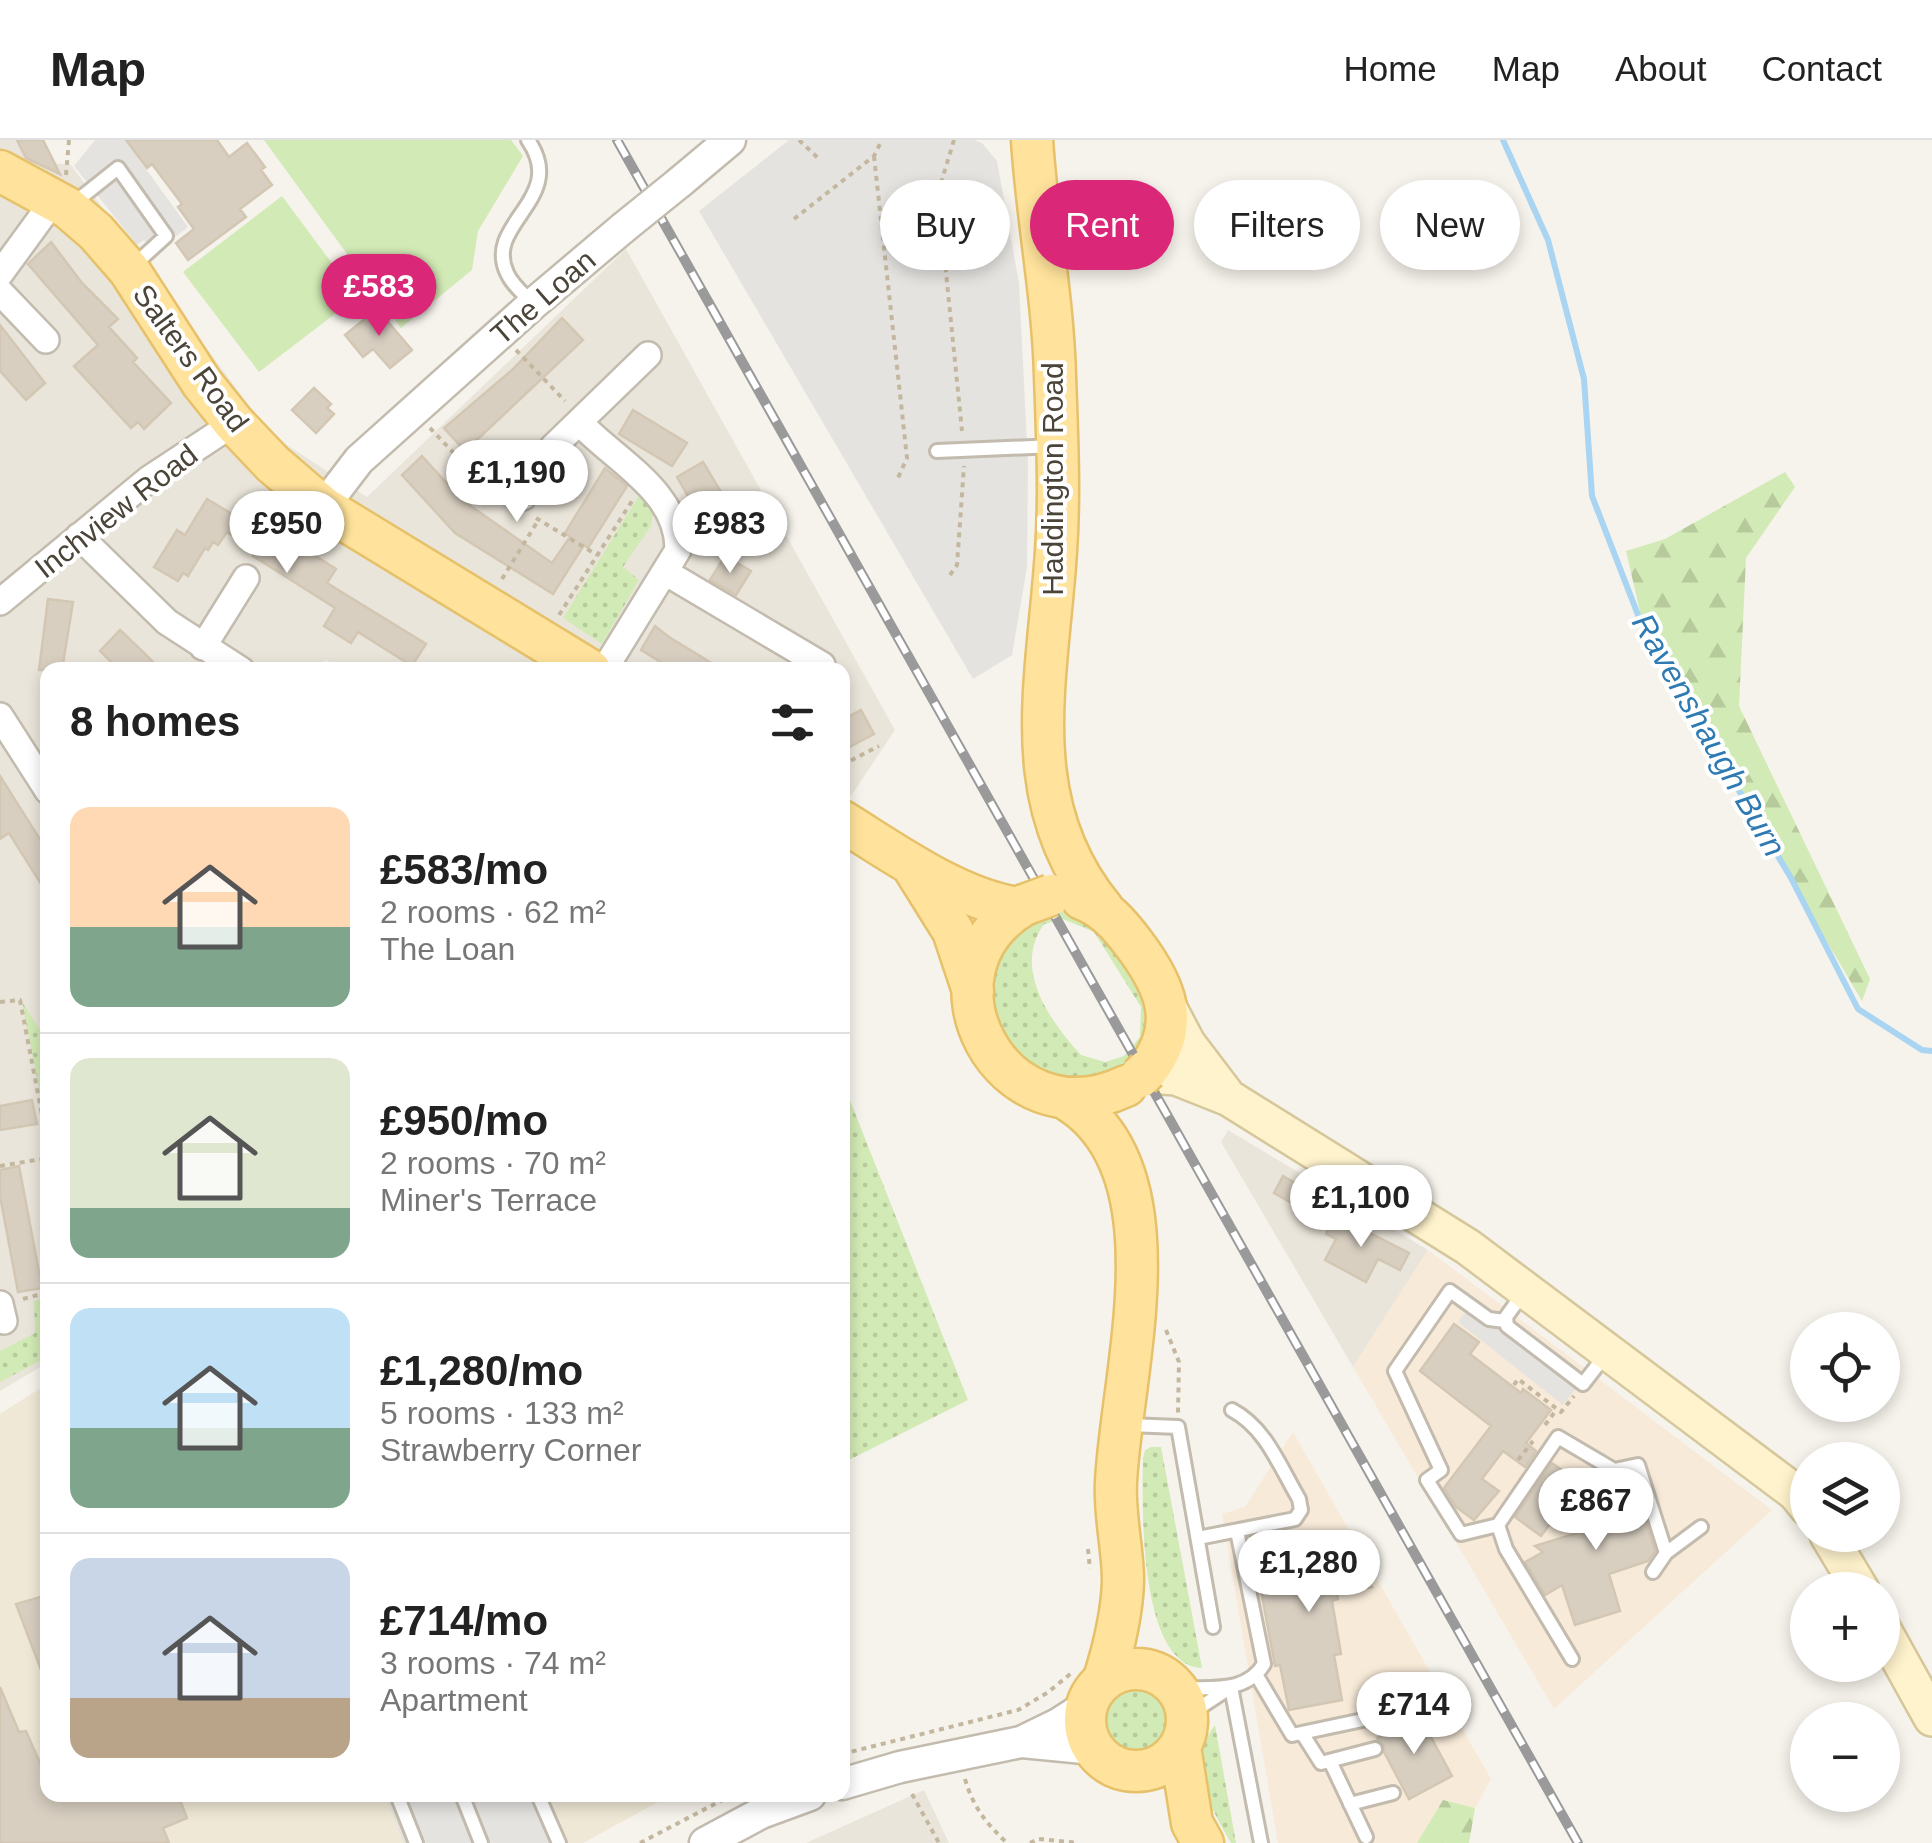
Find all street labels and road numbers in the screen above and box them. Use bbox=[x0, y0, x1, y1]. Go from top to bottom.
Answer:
street label: The Loan bbox=[484, 243, 602, 351]
street label: Salters Road bbox=[127, 278, 255, 438]
street label: Haddington Road bbox=[1036, 362, 1069, 596]
street label: Inchview Road bbox=[28, 437, 204, 585]

